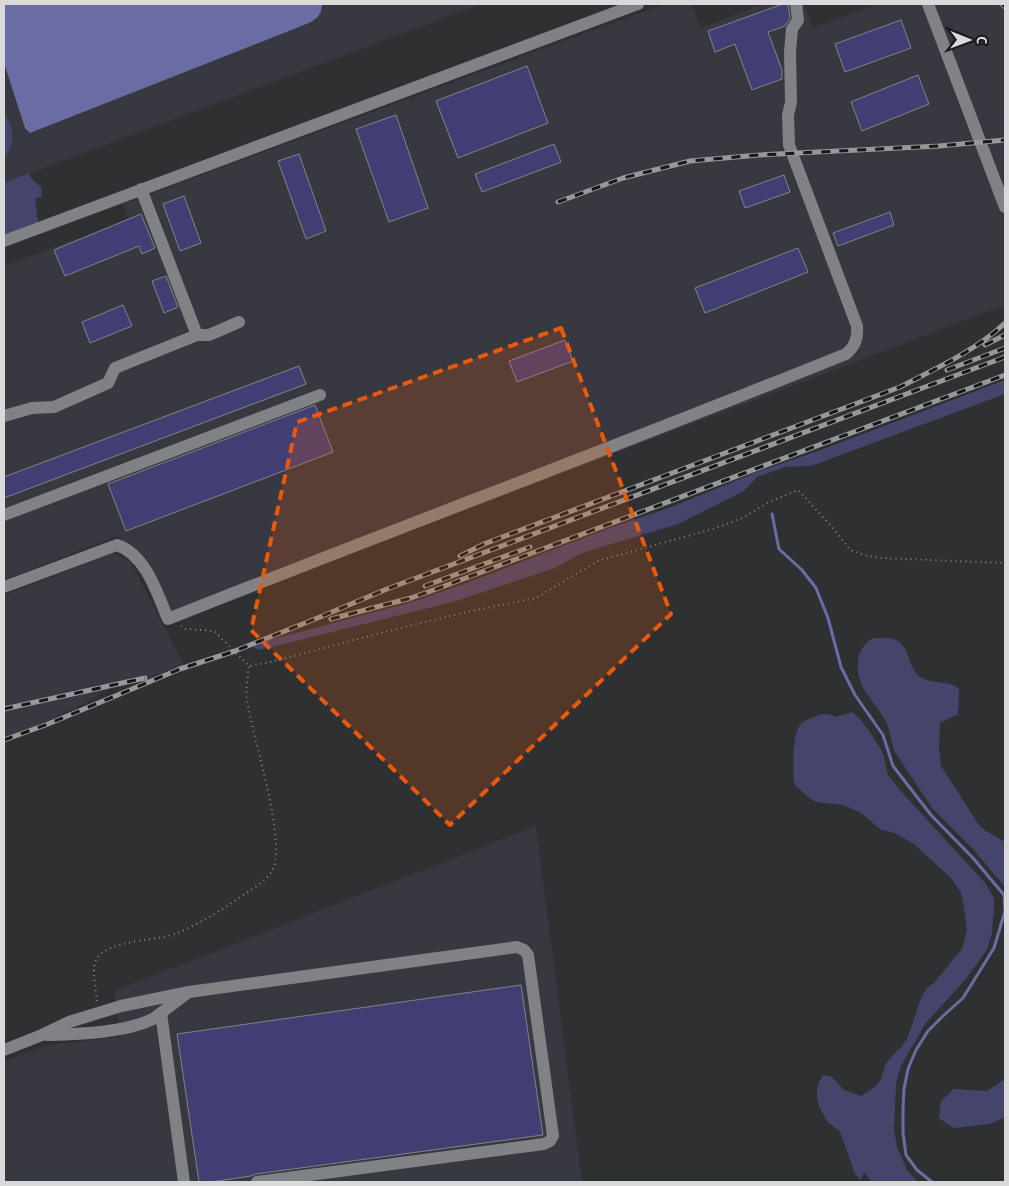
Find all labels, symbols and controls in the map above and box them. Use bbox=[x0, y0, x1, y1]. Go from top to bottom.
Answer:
north arrow bbox=[944, 15, 994, 65]
text: С bbox=[973, 36, 991, 44]

